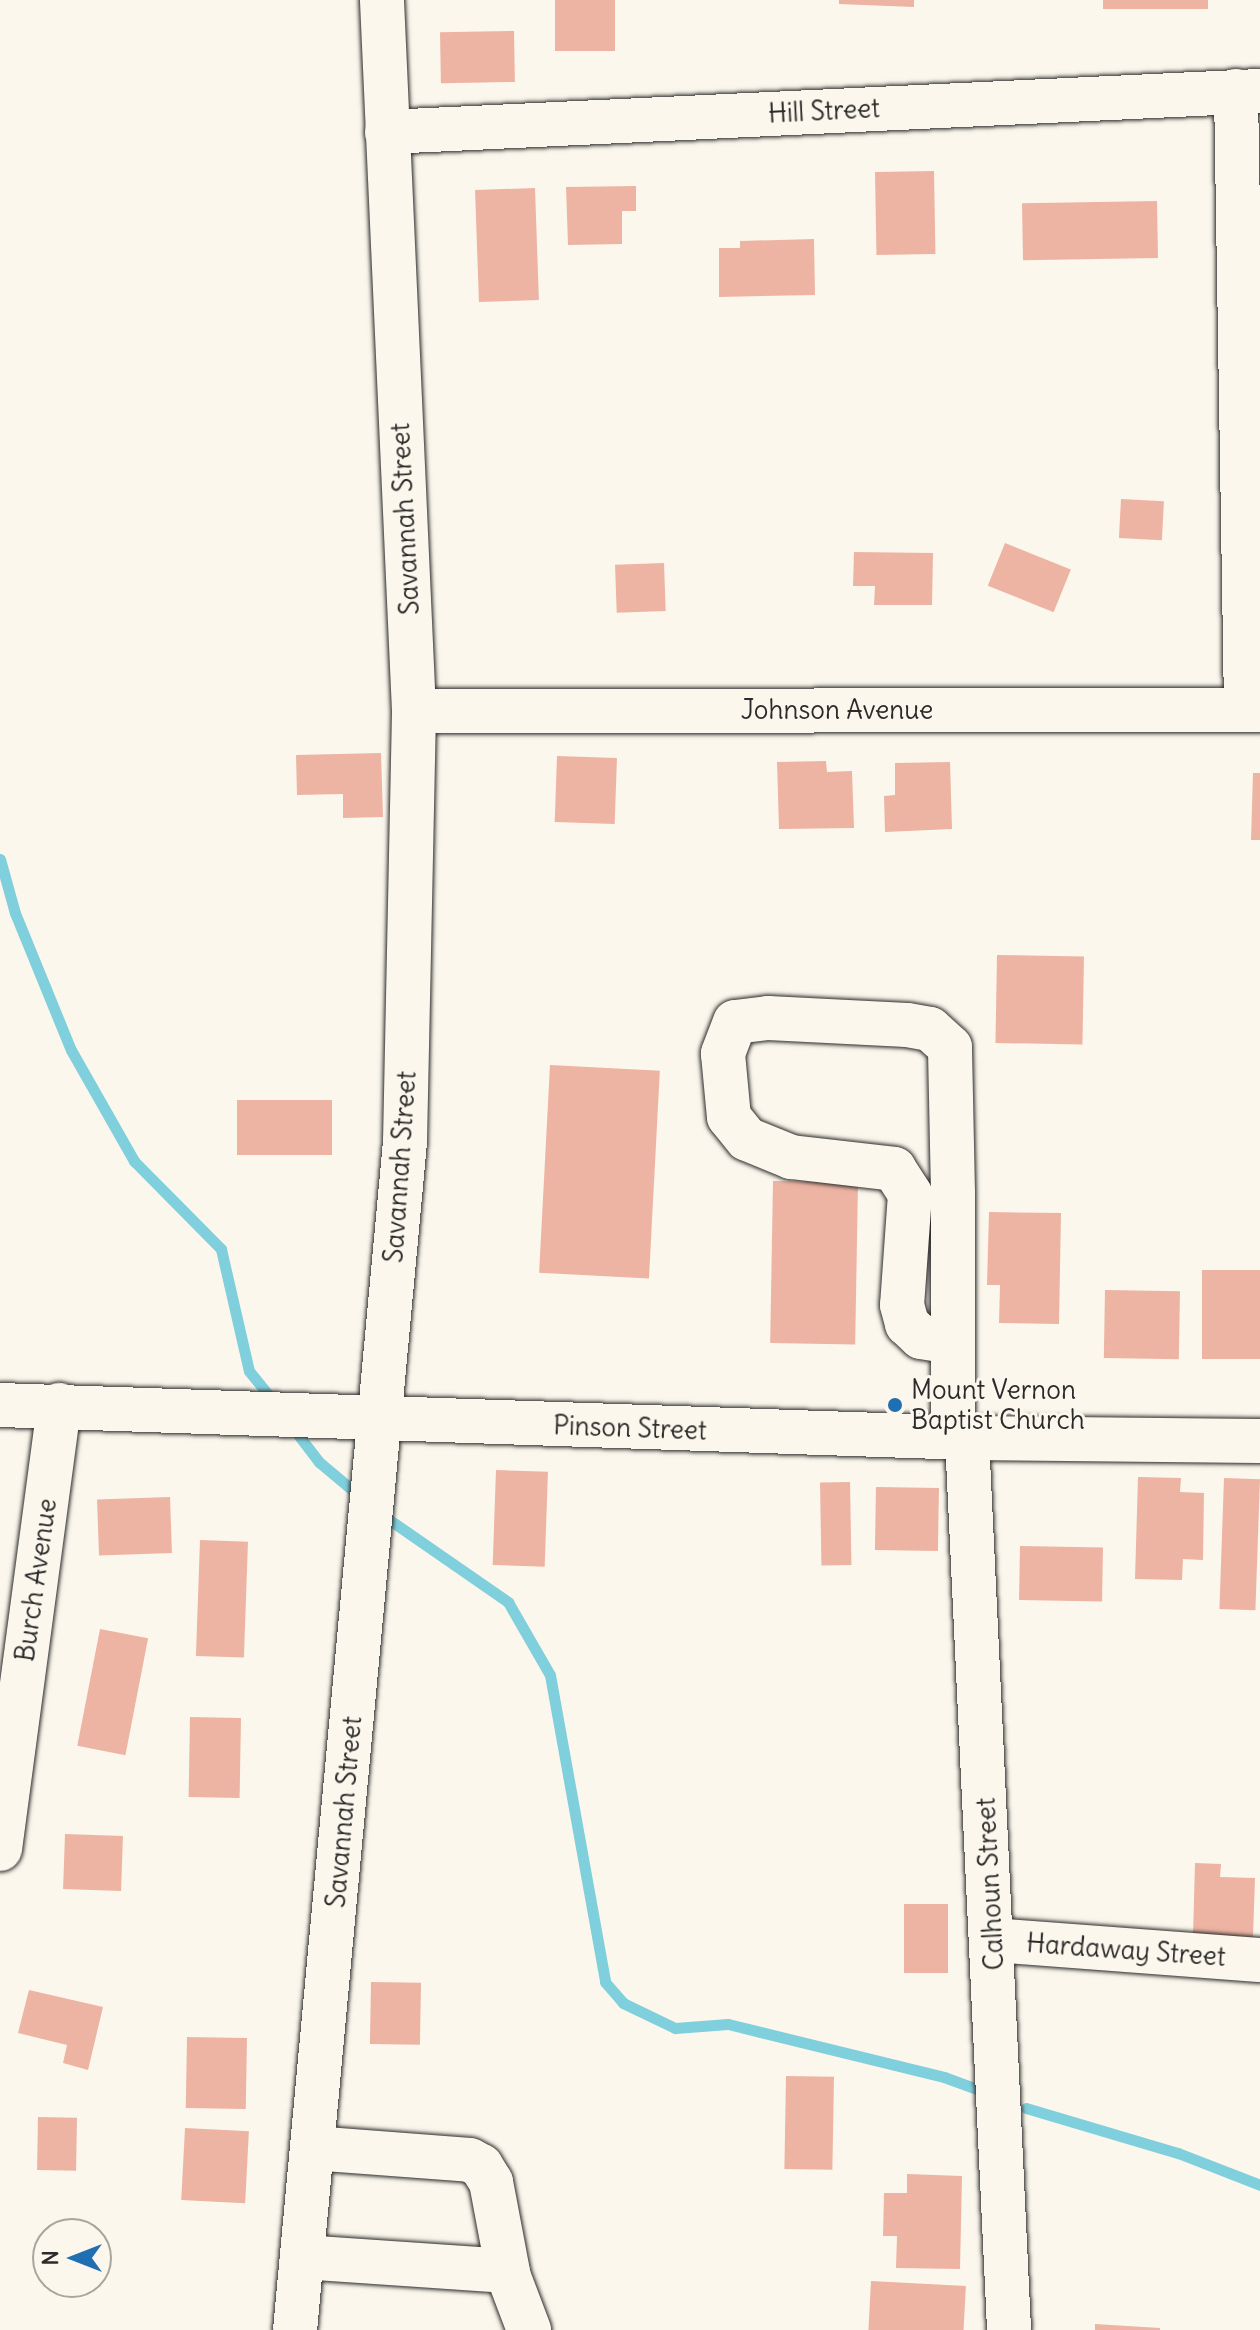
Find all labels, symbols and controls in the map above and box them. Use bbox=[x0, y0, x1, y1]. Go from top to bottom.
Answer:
street label: Hill Street bbox=[767, 92, 881, 130]
street label: Savannah Street bbox=[384, 422, 426, 616]
street label: Johnson Avenue bbox=[741, 694, 933, 726]
street label: Savannah Street bbox=[378, 1070, 422, 1264]
place label: Mount Vernon Baptist Church bbox=[911, 1374, 1085, 1436]
marker: Mount Vernon Baptist Church bbox=[886, 1396, 904, 1414]
street label: Pinson Street bbox=[553, 1410, 707, 1446]
street label: Burch Avenue bbox=[9, 1497, 63, 1663]
street label: Savannah Street bbox=[320, 1715, 368, 1909]
street label: Calhoun Street bbox=[970, 1797, 1010, 1971]
street label: Hardaway Street bbox=[1025, 1927, 1227, 1973]
north arrow bbox=[32, 2218, 112, 2298]
text: N bbox=[36, 2250, 64, 2266]

